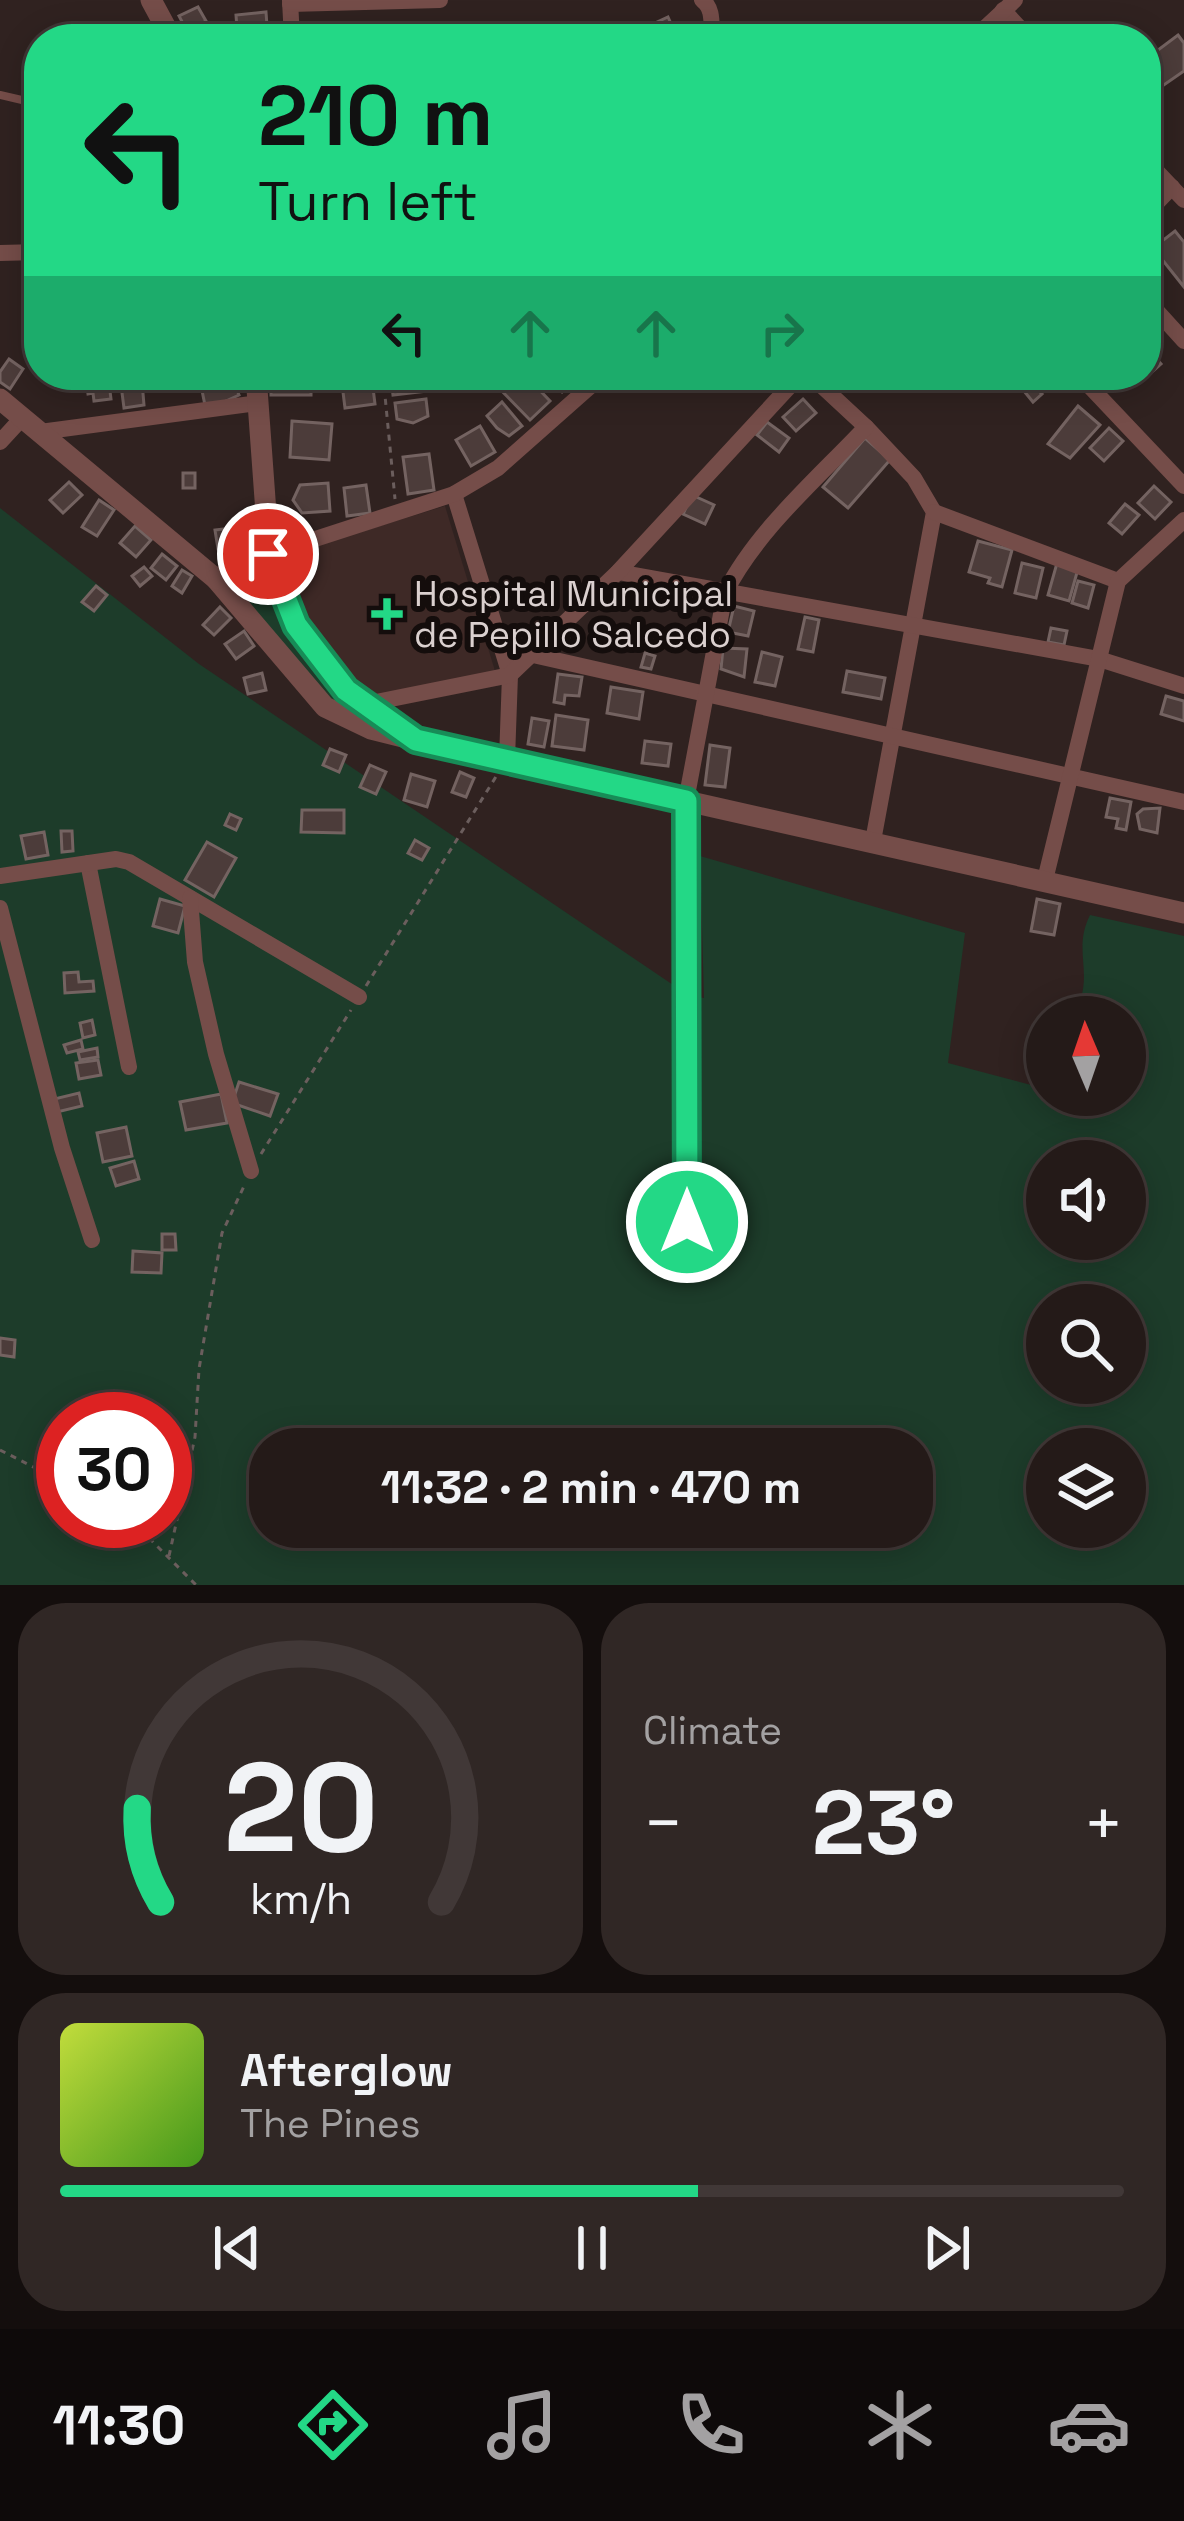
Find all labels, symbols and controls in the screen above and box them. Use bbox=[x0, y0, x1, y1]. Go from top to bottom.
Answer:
text: 210 m bbox=[258, 62, 493, 170]
icon: left bbox=[60, 72, 216, 228]
text: Turn left bbox=[258, 167, 478, 236]
icon: left bbox=[371, 300, 437, 366]
icon: ahead bbox=[497, 300, 563, 366]
icon: ahead bbox=[623, 300, 689, 366]
icon: right bbox=[749, 300, 815, 366]
pin bbox=[217, 503, 319, 605]
icon: arrive bbox=[235, 521, 301, 587]
place label: Hospital Municipal de Pepillo Salcedo bbox=[414, 571, 733, 658]
marker: Hospital Municipal de Pepillo Salcedo bbox=[371, 598, 403, 630]
north arrow bbox=[1026, 996, 1146, 1116]
map controls bbox=[1026, 996, 1146, 1548]
button: sound bbox=[1026, 1140, 1146, 1260]
position arrow bbox=[624, 1159, 750, 1285]
button: search bbox=[1026, 1284, 1146, 1404]
speed limit sign: 30 bbox=[36, 1392, 192, 1548]
button: layers bbox=[1026, 1428, 1146, 1548]
text: 11:32 · 2 min · 470 m bbox=[381, 1459, 801, 1516]
text: Climate bbox=[643, 1706, 782, 1755]
text: 20 bbox=[223, 1728, 378, 1887]
text: 23° bbox=[812, 1765, 955, 1880]
text: − bbox=[643, 1781, 684, 1865]
text: + bbox=[1083, 1781, 1124, 1865]
text: km/h bbox=[249, 1872, 352, 1927]
text: Afterglow bbox=[240, 2042, 453, 2099]
text: The Pines bbox=[240, 2099, 421, 2148]
icon: previous bbox=[204, 2215, 270, 2281]
icon: pause bbox=[559, 2215, 625, 2281]
icon: next bbox=[914, 2215, 980, 2281]
icon: directions bbox=[291, 2383, 375, 2467]
icon: music bbox=[480, 2383, 564, 2467]
icon: phone bbox=[669, 2383, 753, 2467]
icon: climate bbox=[858, 2383, 942, 2467]
icon: car bbox=[1047, 2383, 1131, 2467]
text: 11:30 bbox=[53, 2391, 185, 2460]

